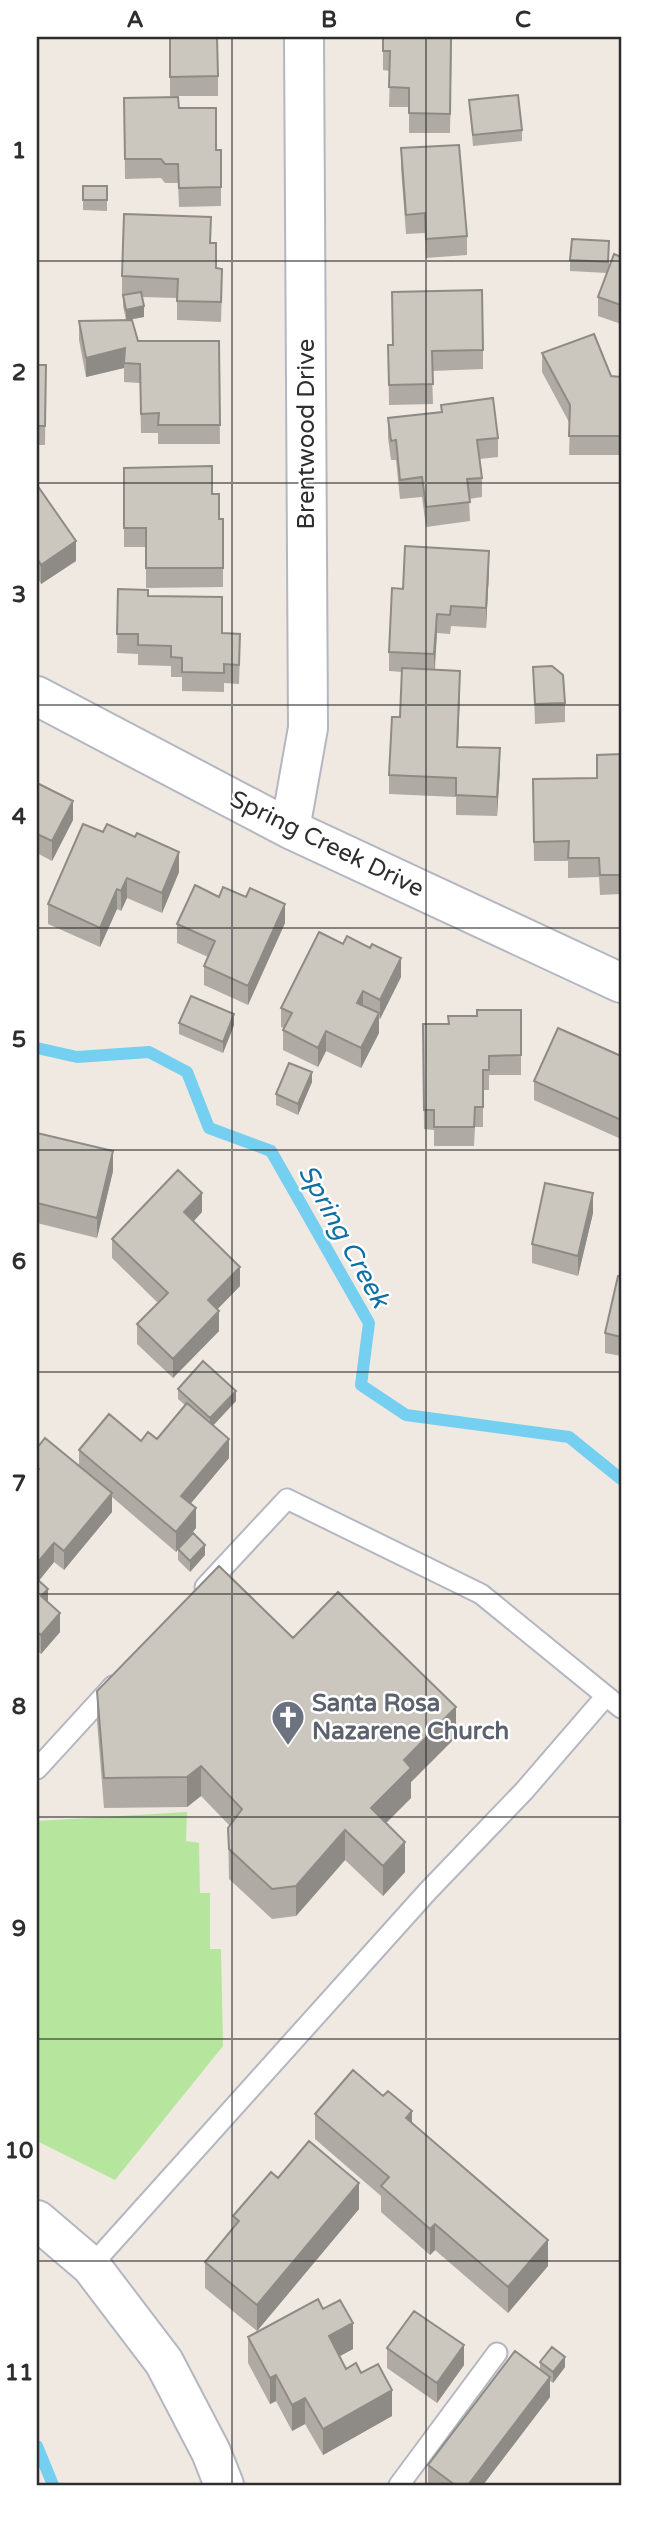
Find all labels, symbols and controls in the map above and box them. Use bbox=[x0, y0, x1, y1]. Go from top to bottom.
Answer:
text: A bbox=[126, 6, 144, 34]
text: B bbox=[321, 6, 337, 34]
text: C bbox=[515, 6, 531, 34]
text: 1 bbox=[12, 137, 26, 165]
street label: Brentwood Drive bbox=[292, 339, 321, 529]
text: 2 bbox=[12, 359, 26, 387]
text: 3 bbox=[12, 581, 26, 609]
street label: Spring Creek Drive bbox=[225, 785, 429, 903]
text: 4 bbox=[12, 803, 27, 831]
text: 5 bbox=[12, 1026, 26, 1054]
water label: Spring Creek bbox=[292, 1159, 397, 1315]
text: 6 bbox=[12, 1248, 26, 1276]
text: 7 bbox=[12, 1470, 26, 1498]
place label: Santa Rosa Nazarene Church bbox=[312, 1689, 509, 1746]
text: 8 bbox=[12, 1693, 26, 1721]
church icon: Santa Rosa Nazarene Church bbox=[269, 1698, 307, 1747]
text: 9 bbox=[12, 1915, 26, 1943]
text: 10 bbox=[5, 2137, 33, 2165]
text: 11 bbox=[5, 2359, 33, 2387]

